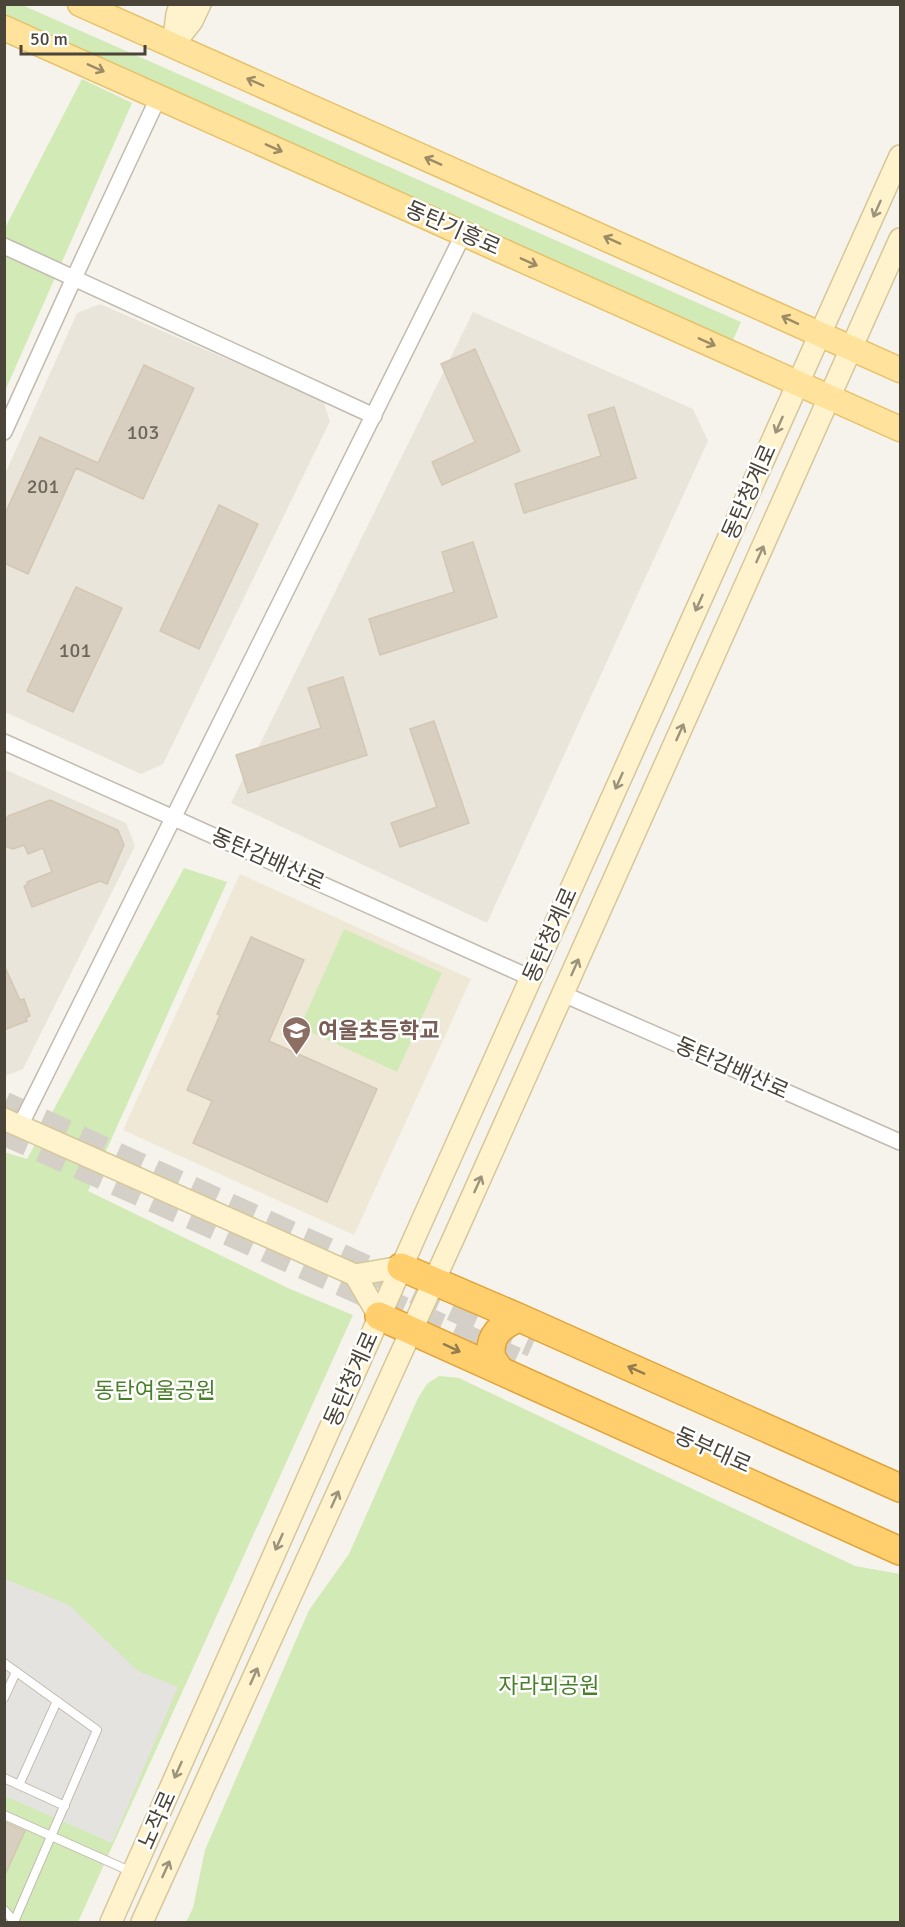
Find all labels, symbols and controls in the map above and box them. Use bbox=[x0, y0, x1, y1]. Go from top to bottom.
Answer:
scale bar bbox=[21, 18, 146, 56]
text: 50 m bbox=[30, 28, 68, 50]
one-way arrow bbox=[87, 63, 105, 75]
one-way arrow bbox=[247, 76, 265, 87]
one-way arrow bbox=[265, 142, 283, 154]
one-way arrow bbox=[425, 155, 443, 166]
street label: 동탄기흥로 bbox=[401, 195, 505, 261]
one-way arrow bbox=[870, 199, 882, 217]
one-way arrow bbox=[603, 234, 621, 246]
one-way arrow bbox=[519, 257, 538, 268]
one-way arrow bbox=[781, 313, 799, 325]
one-way arrow bbox=[698, 337, 716, 348]
one-way arrow bbox=[773, 415, 784, 433]
house number: 103 bbox=[127, 420, 159, 445]
street label: 동탄청계로 bbox=[716, 440, 782, 544]
house number: 201 bbox=[27, 474, 59, 499]
one-way arrow bbox=[755, 545, 766, 563]
one-way arrow bbox=[693, 593, 704, 611]
house number: 101 bbox=[59, 638, 91, 663]
one-way arrow bbox=[675, 723, 686, 742]
one-way arrow bbox=[613, 771, 625, 789]
street label: 동탄감배산로 bbox=[207, 822, 329, 896]
street label: 동탄청계로 bbox=[517, 883, 583, 987]
one-way arrow bbox=[569, 959, 581, 977]
school or university icon: 여울초등학교 bbox=[281, 1014, 313, 1056]
place label: 여울초등학교 bbox=[318, 1017, 439, 1044]
street label: 동탄감배산로 bbox=[671, 1031, 793, 1105]
one-way arrow bbox=[473, 1175, 484, 1193]
street label: 동탄청계로 bbox=[318, 1327, 384, 1431]
one-way arrow bbox=[443, 1344, 461, 1355]
one-way arrow bbox=[628, 1363, 646, 1375]
park label: 동탄여울공원 bbox=[94, 1377, 216, 1404]
street label: 동부대로 bbox=[671, 1421, 755, 1479]
one-way arrow bbox=[329, 1490, 341, 1508]
one-way arrow bbox=[273, 1533, 284, 1551]
one-way arrow bbox=[249, 1668, 260, 1686]
park label: 자라뫼공원 bbox=[498, 1672, 600, 1699]
one-way arrow bbox=[172, 1761, 184, 1779]
street label: 노작로 bbox=[132, 1787, 182, 1853]
one-way arrow bbox=[161, 1861, 173, 1879]

